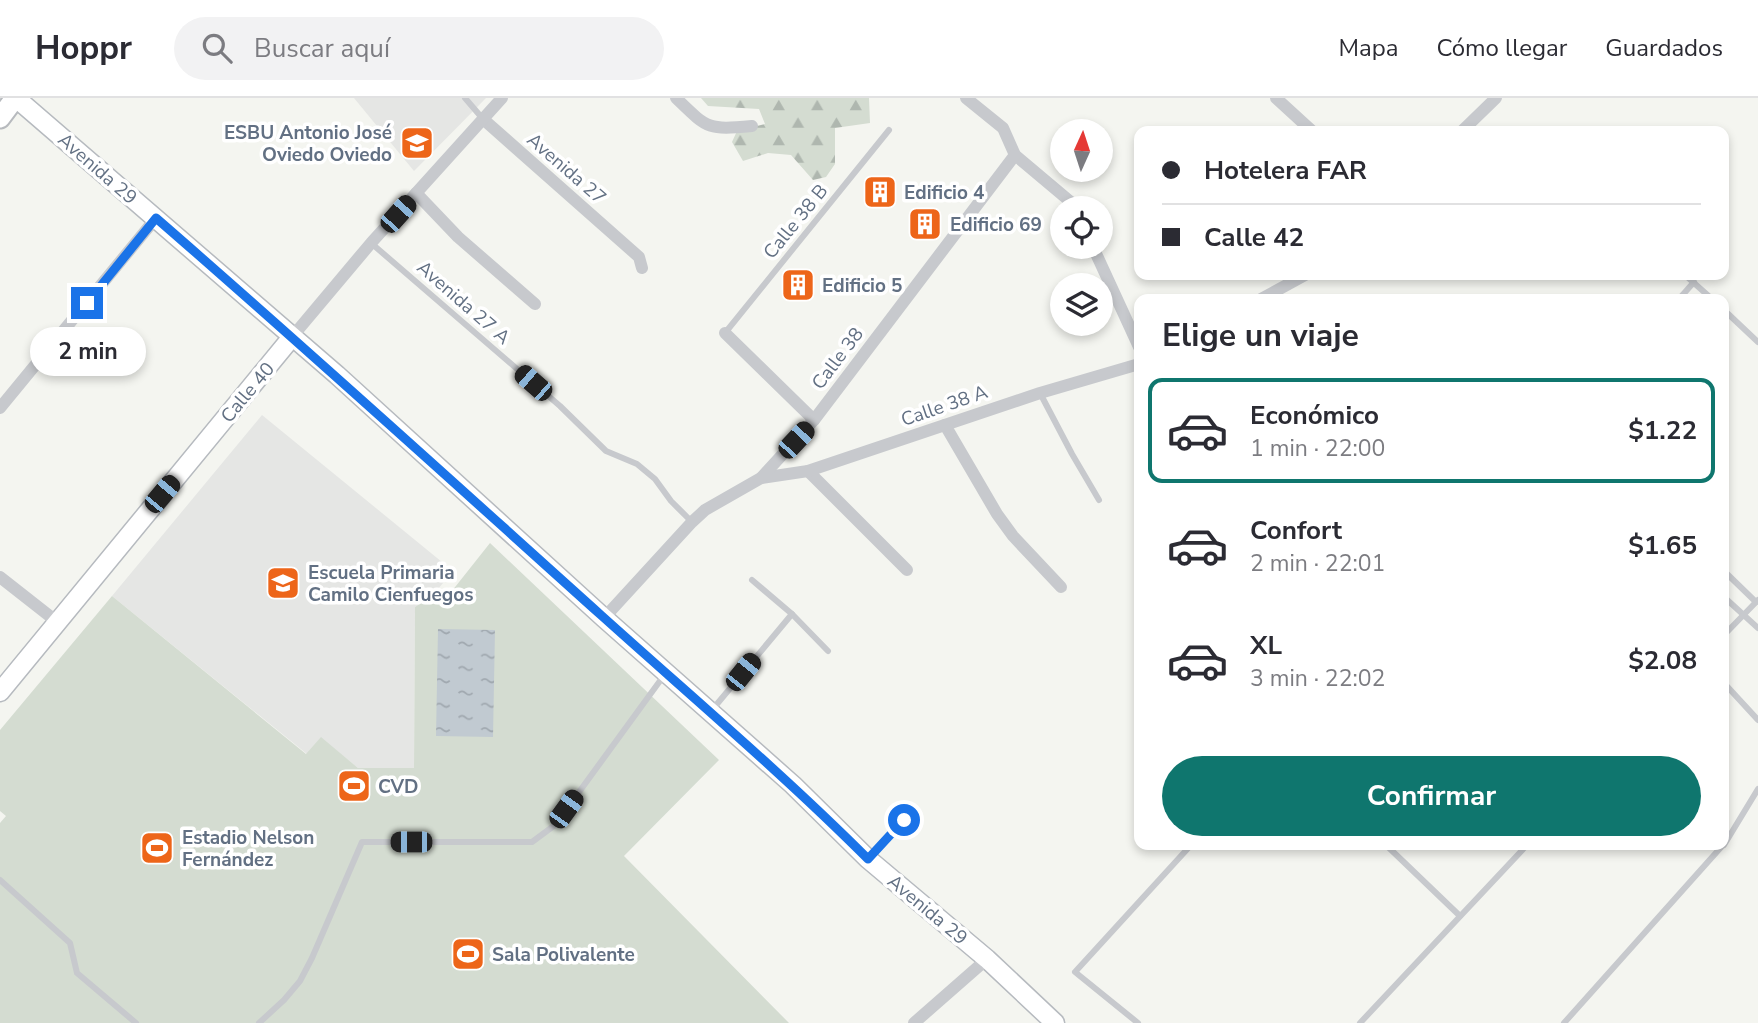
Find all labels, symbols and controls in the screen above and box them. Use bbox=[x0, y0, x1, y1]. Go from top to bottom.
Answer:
search box bbox=[174, 17, 664, 80]
text: Hoppr bbox=[35, 26, 132, 71]
icon: search bbox=[198, 29, 236, 67]
text: Buscar aquí bbox=[254, 31, 390, 66]
text: Mapa bbox=[1338, 32, 1398, 64]
text: Cómo llegar bbox=[1436, 32, 1567, 64]
text: Guardados bbox=[1605, 32, 1723, 64]
north arrow bbox=[1050, 119, 1113, 182]
map controls bbox=[1050, 119, 1113, 336]
place label: ESBU Antonio José Oviedo Oviedo bbox=[224, 120, 392, 168]
school or university icon: ESBU Antonio José Oviedo Oviedo bbox=[398, 124, 436, 162]
street label: Avenida 29 bbox=[52, 127, 143, 210]
street label: Avenida 27 bbox=[521, 127, 612, 210]
text: Hotelera FAR bbox=[1204, 153, 1367, 188]
building icon: Edificio 4 bbox=[861, 173, 899, 211]
street label: Calle 38 B bbox=[758, 179, 834, 264]
place label: Edificio 4 bbox=[904, 180, 984, 206]
car bbox=[377, 191, 420, 237]
button: locate bbox=[1050, 196, 1113, 259]
building icon: Edificio 69 bbox=[906, 205, 944, 243]
place label: Edificio 69 bbox=[950, 212, 1042, 238]
text: Calle 42 bbox=[1204, 220, 1304, 255]
street label: Avenida 27 A bbox=[411, 255, 516, 351]
building icon: Edificio 5 bbox=[779, 266, 817, 304]
place label: Edificio 5 bbox=[822, 273, 902, 299]
button: layers bbox=[1050, 273, 1113, 336]
route end bbox=[71, 287, 103, 319]
text: Elige un viaje bbox=[1162, 314, 1359, 357]
street label: Calle 38 bbox=[806, 322, 870, 395]
callout: 2 min bbox=[29, 328, 145, 376]
text: 2 min bbox=[58, 336, 118, 367]
street label: Calle 40 bbox=[215, 357, 281, 428]
car bbox=[511, 361, 556, 405]
street label: Calle 38 A bbox=[897, 379, 991, 433]
text: Económico bbox=[1250, 398, 1379, 433]
icon: car bbox=[1166, 399, 1229, 462]
text: $1.22 bbox=[1628, 413, 1697, 448]
car bbox=[774, 417, 819, 463]
text: 1 min · 22:00 bbox=[1250, 433, 1385, 464]
car bbox=[141, 471, 184, 517]
text: Confort bbox=[1250, 513, 1342, 548]
icon: car bbox=[1166, 514, 1229, 577]
text: $1.65 bbox=[1628, 528, 1697, 563]
text: 2 min · 22:01 bbox=[1250, 548, 1385, 579]
place label: Escuela Primaria Camilo Cienfuegos bbox=[308, 560, 474, 608]
school or university icon: Escuela Primaria Camilo Cienfuegos bbox=[264, 564, 302, 602]
text: XL bbox=[1250, 628, 1282, 663]
icon: car bbox=[1166, 629, 1229, 692]
text: $2.08 bbox=[1628, 643, 1697, 678]
car bbox=[722, 649, 765, 695]
text: 3 min · 22:02 bbox=[1250, 663, 1385, 694]
button: Confirmar bbox=[1162, 756, 1701, 836]
sports icon: CVD bbox=[335, 767, 373, 805]
place label: CVD bbox=[378, 774, 419, 800]
car bbox=[546, 786, 587, 832]
route start bbox=[888, 804, 920, 836]
place label: Estadio Nelson Fernández bbox=[182, 825, 314, 873]
sports icon: Estadio Nelson Fernández bbox=[138, 829, 176, 867]
car bbox=[391, 832, 433, 853]
street label: Avenida 29 bbox=[882, 869, 973, 951]
sports icon: Sala Polivalente bbox=[449, 935, 487, 973]
place label: Sala Polivalente bbox=[492, 942, 635, 968]

